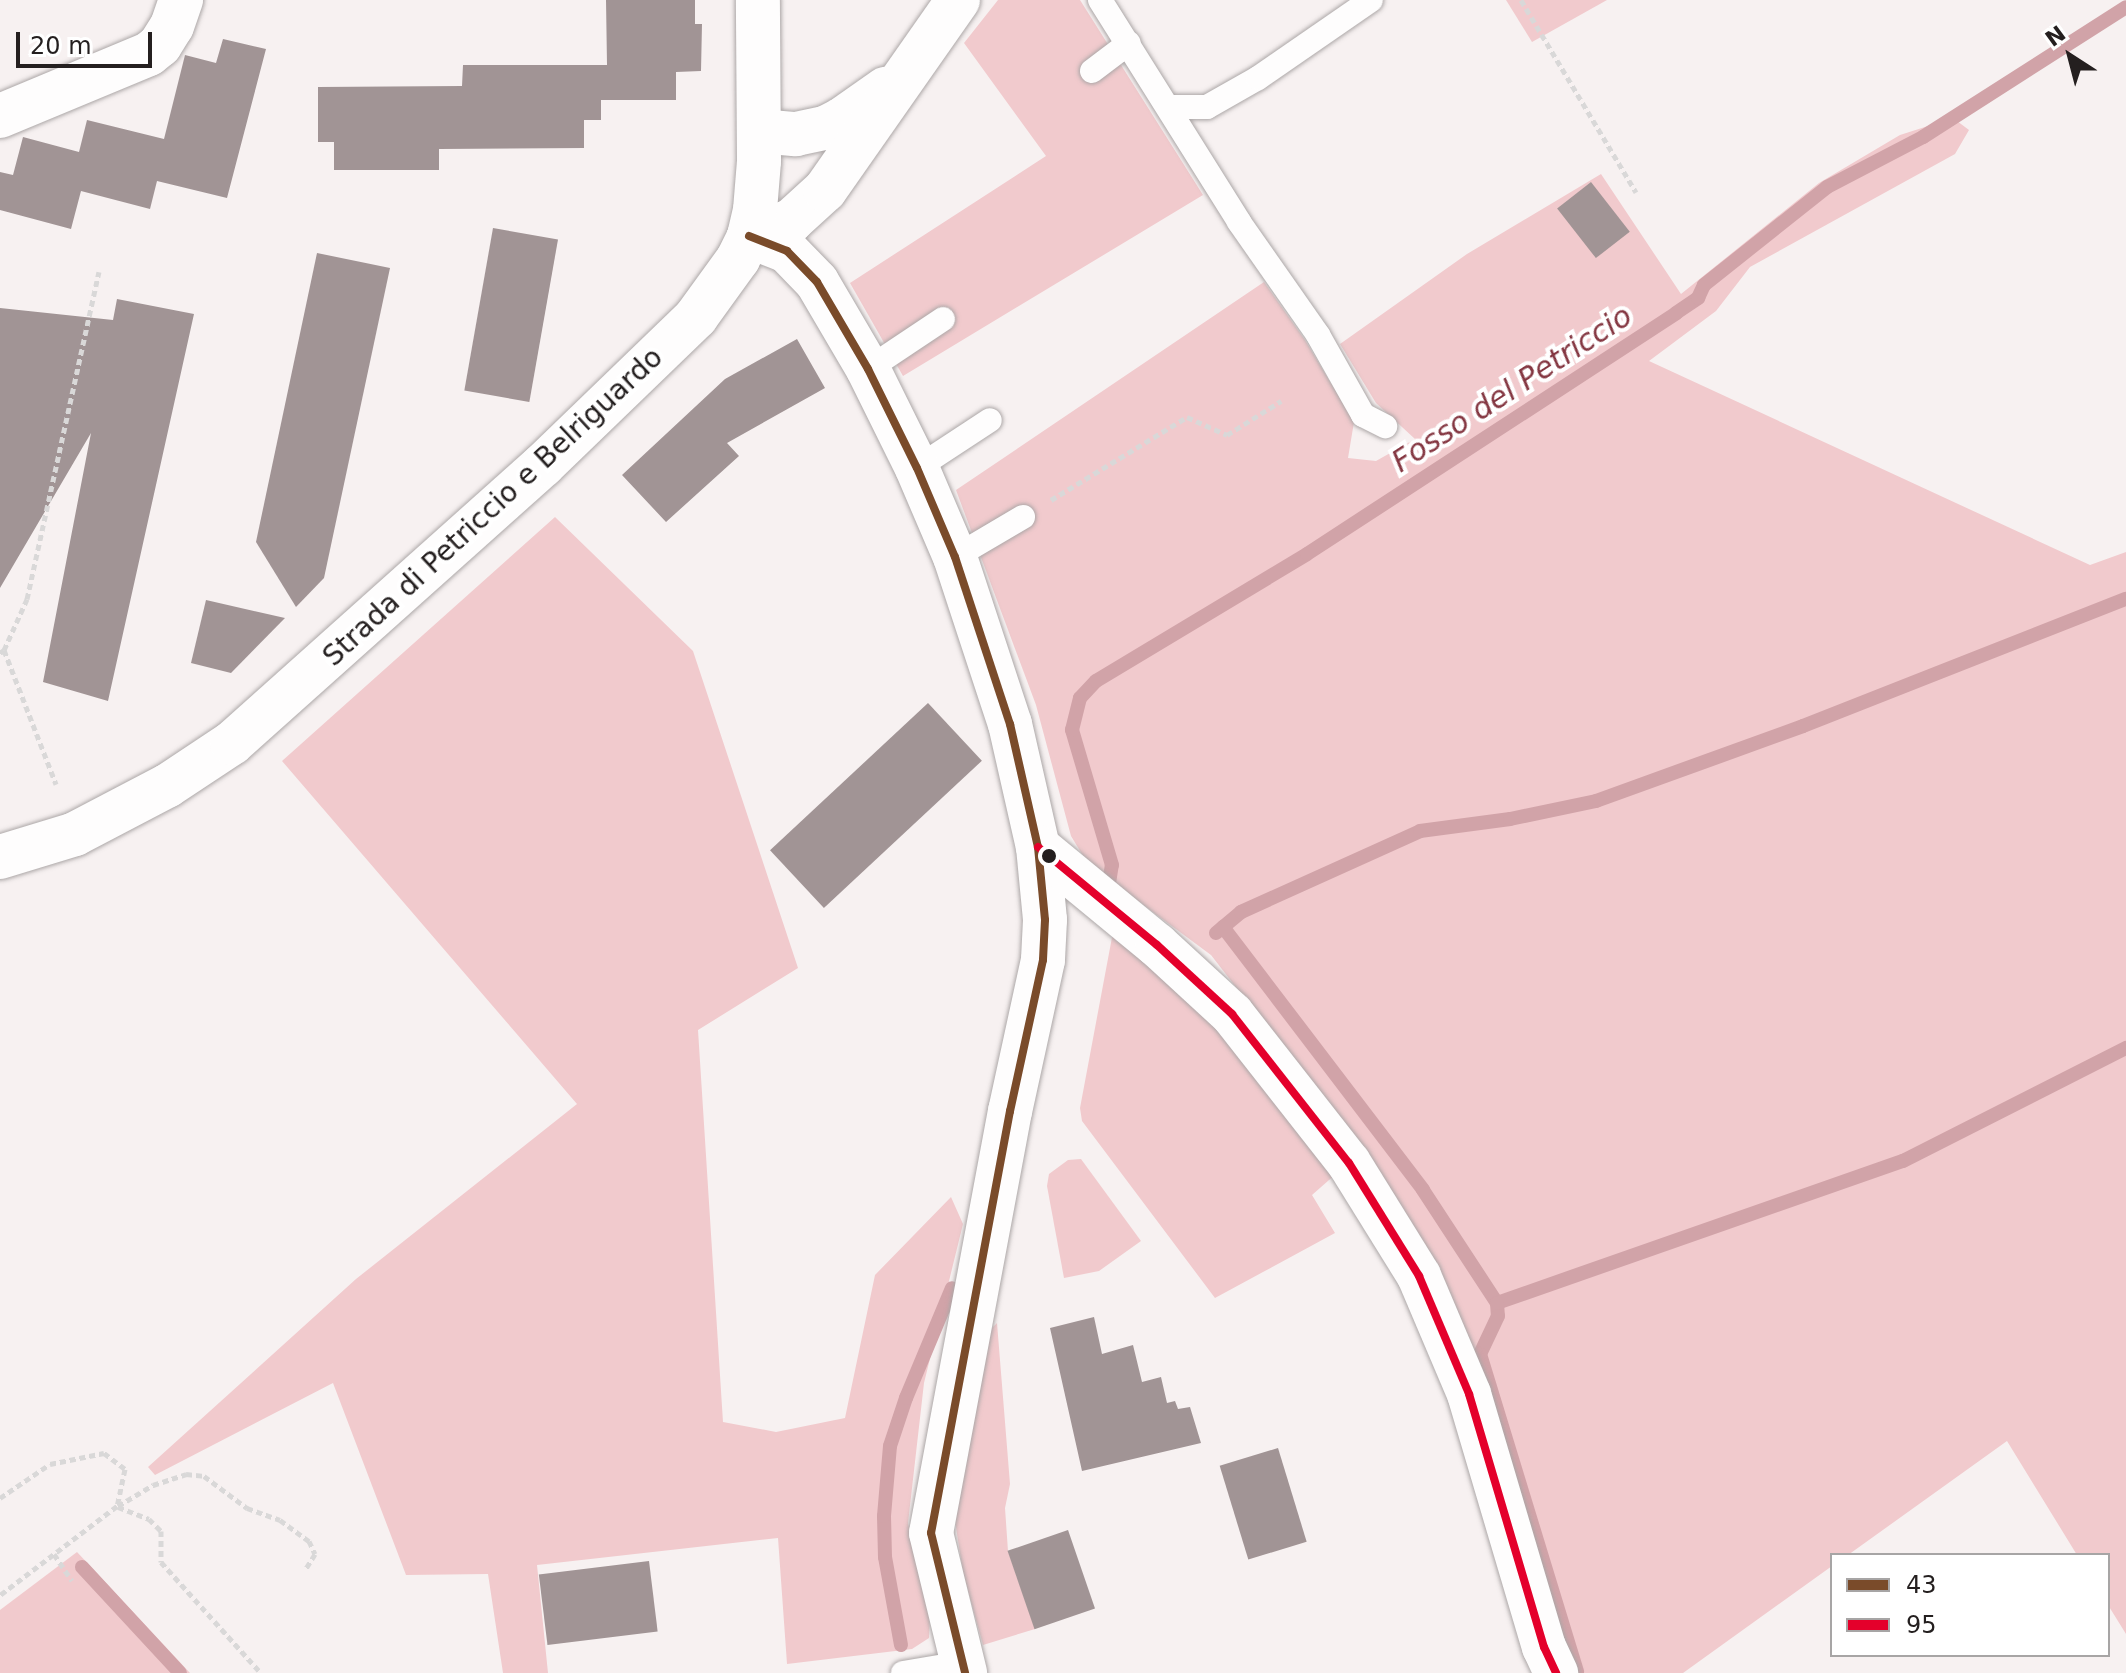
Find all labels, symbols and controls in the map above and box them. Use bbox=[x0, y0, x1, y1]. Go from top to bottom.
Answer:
scale bar bbox=[20, 16, 156, 66]
north arrow bbox=[2030, 16, 2110, 96]
text: N bbox=[2041, 21, 2070, 52]
text: 20 m bbox=[30, 32, 92, 60]
water label: Fosso del Petriccio bbox=[1385, 298, 1639, 480]
street label: Strada di Petriccio e Belriguardo bbox=[316, 341, 670, 673]
unlabelled marker bbox=[1041, 848, 1057, 864]
legend bbox=[1830, 1553, 2110, 1657]
text: 43 bbox=[1906, 1571, 1937, 1599]
text: 95 bbox=[1906, 1611, 1937, 1639]

